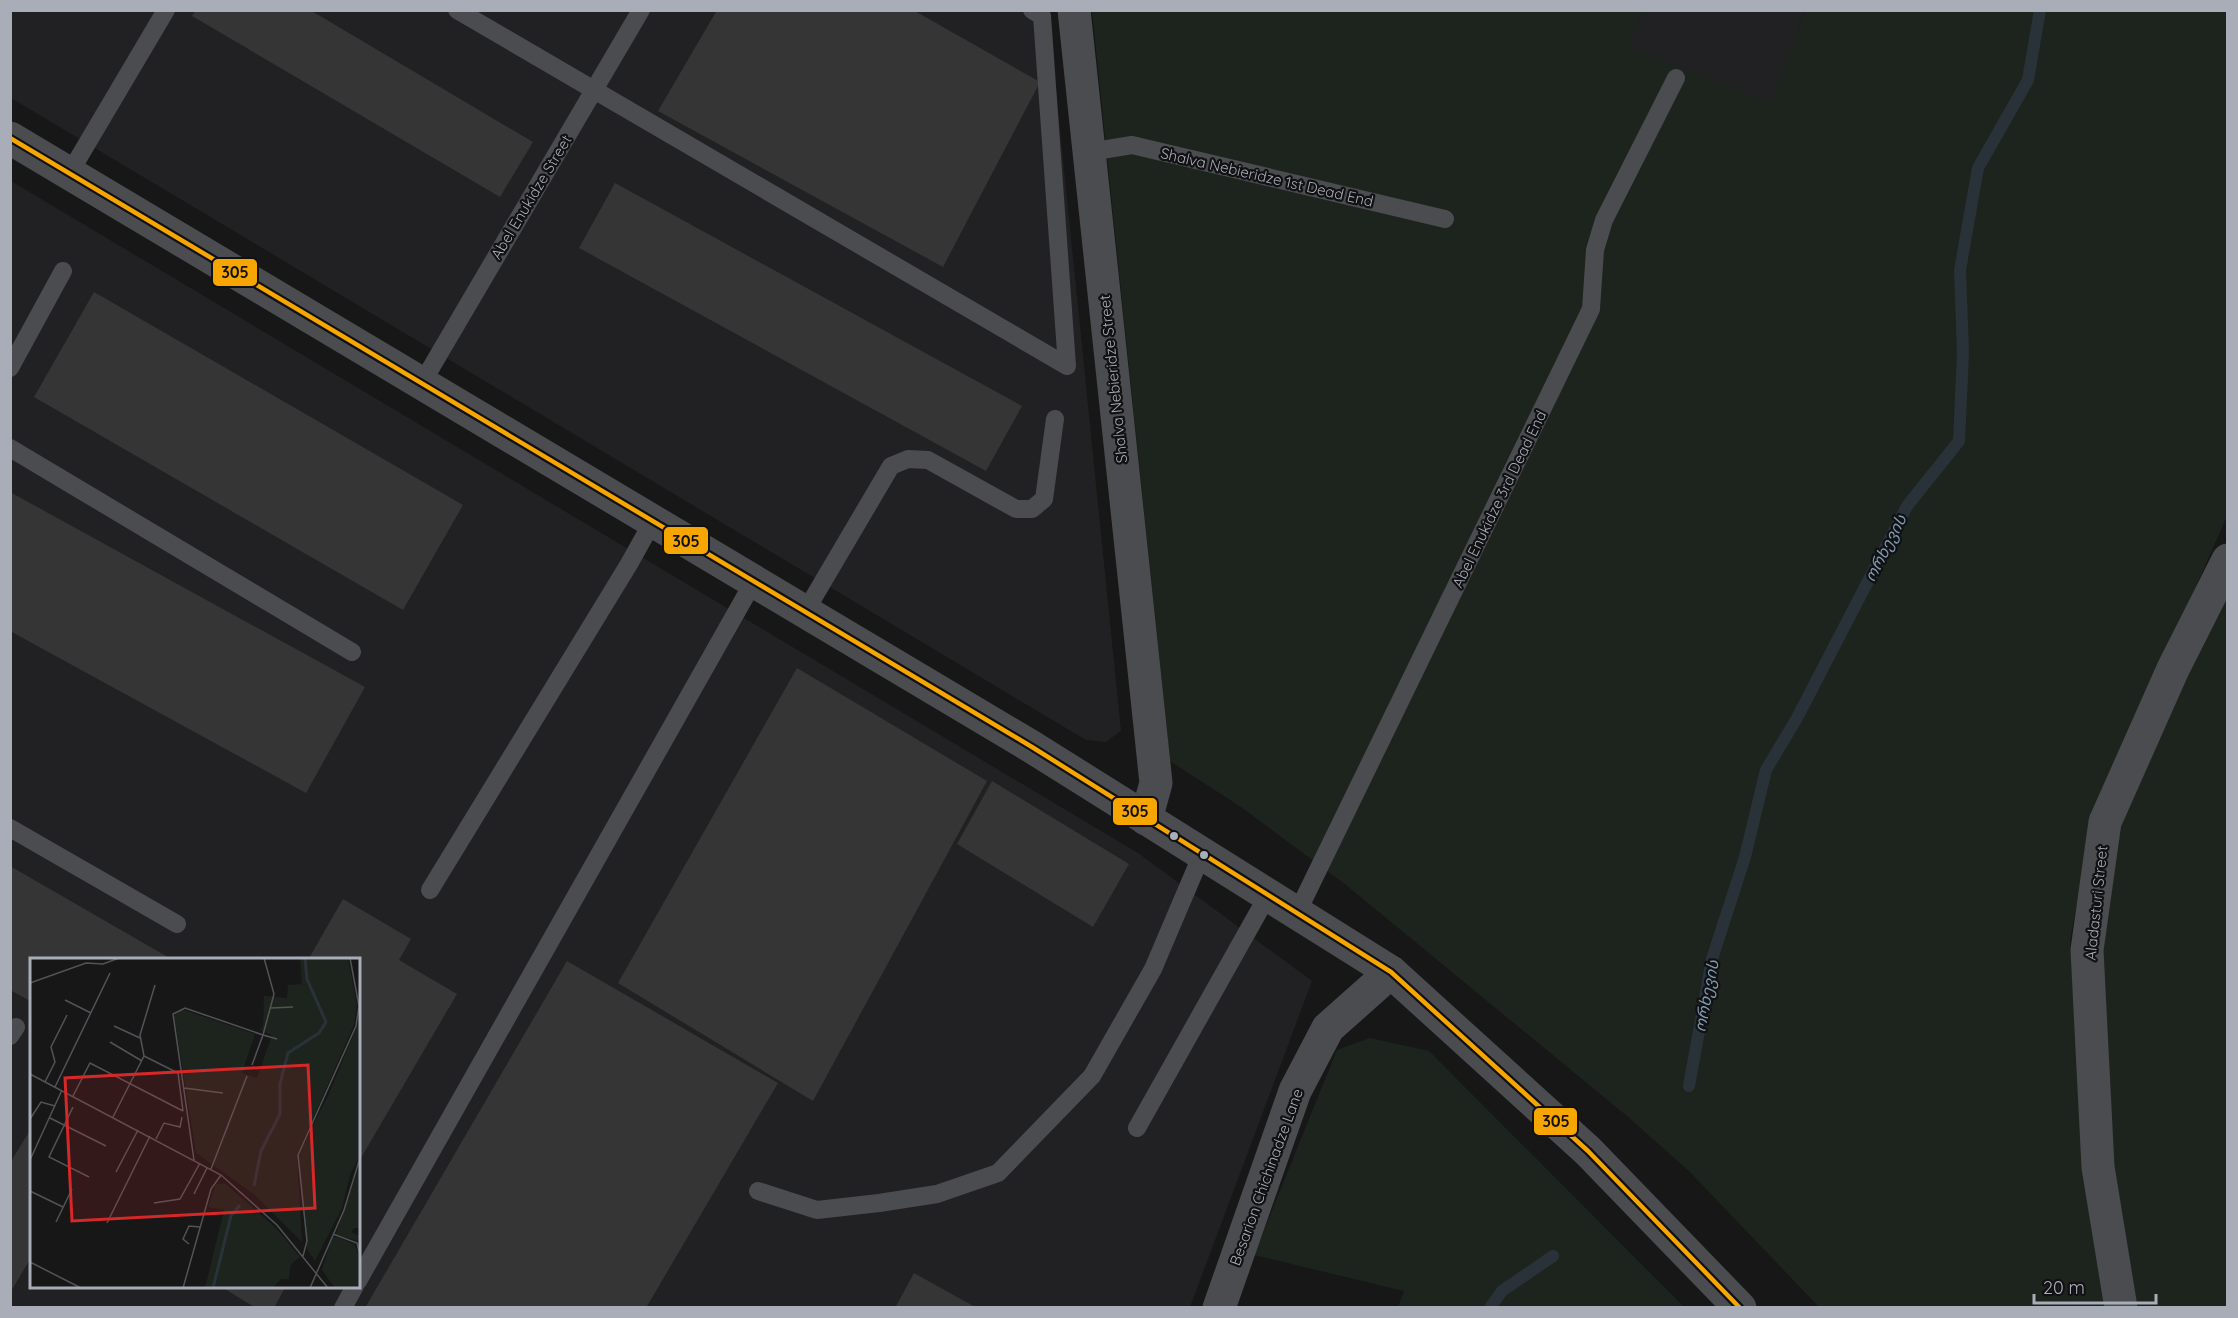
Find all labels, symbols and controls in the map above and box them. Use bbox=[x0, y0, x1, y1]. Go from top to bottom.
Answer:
street label: Abel Enukidze Street bbox=[486, 131, 576, 263]
street label: Shalva Nebieridze 1st Dead End bbox=[1159, 143, 1375, 211]
line badge: 305 bbox=[212, 258, 258, 287]
text: 305 bbox=[221, 262, 249, 282]
street label: Shalva Nebieridze Street bbox=[1095, 294, 1131, 464]
street label: Abel Enukidze 3rd Dead End bbox=[1448, 407, 1550, 591]
water label: ორხევის bbox=[1860, 511, 1911, 585]
line badge: 305 bbox=[663, 526, 709, 555]
text: 305 bbox=[672, 531, 700, 551]
line badge: 305 bbox=[1112, 797, 1158, 826]
text: 305 bbox=[1121, 801, 1149, 821]
unlabelled marker bbox=[1168, 830, 1180, 842]
street label: Aladasturi Street bbox=[2081, 845, 2111, 961]
unlabelled marker bbox=[1198, 849, 1210, 861]
inset map bbox=[30, 958, 360, 1288]
water label: ორხევის bbox=[1689, 958, 1723, 1034]
street label: Besarion Chichinadze Lane bbox=[1225, 1086, 1307, 1268]
line badge: 305 bbox=[1533, 1107, 1578, 1136]
text: 305 bbox=[1542, 1111, 1570, 1131]
scale bar bbox=[2034, 1267, 2156, 1305]
text: 20 m bbox=[2043, 1276, 2085, 1299]

